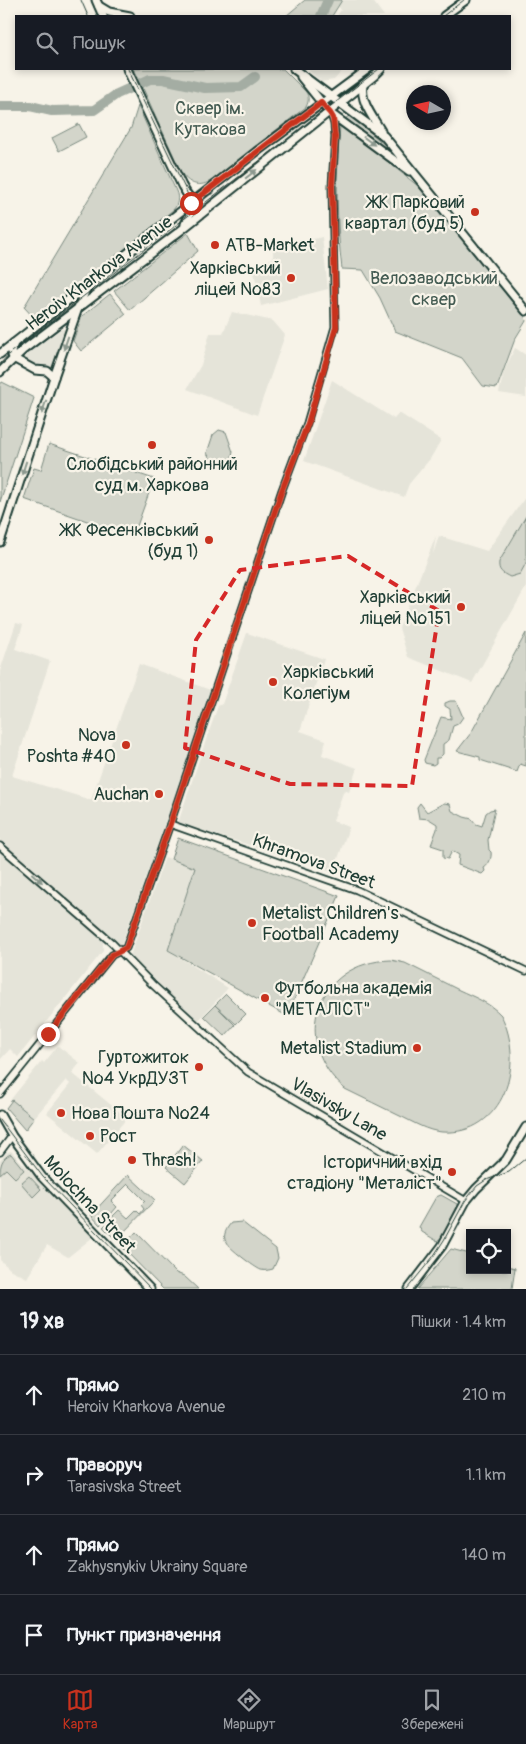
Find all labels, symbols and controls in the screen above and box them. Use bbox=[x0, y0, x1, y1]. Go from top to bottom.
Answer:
search box bbox=[15, 15, 511, 70]
icon: search bbox=[33, 29, 61, 57]
text: Пошук bbox=[73, 31, 126, 55]
north arrow bbox=[406, 85, 451, 130]
park label: Сквер ім. Кутакова bbox=[174, 97, 246, 141]
one-way arrow bbox=[362, 136, 376, 146]
one-way arrow bbox=[245, 169, 258, 180]
place label: ЖК Парковий квартал (буд 5) bbox=[345, 191, 465, 235]
route start bbox=[180, 192, 203, 215]
marker: ЖК Парковий квартал (буд 5) bbox=[469, 206, 481, 218]
street label: Heroiv Kharkova Avenue bbox=[21, 211, 177, 336]
place label: ATB-Market bbox=[225, 234, 315, 257]
marker: ATB-Market bbox=[209, 239, 221, 251]
place label: Харківський ліцей №83 bbox=[190, 257, 281, 301]
park label: Велозаводський сквер bbox=[370, 267, 498, 311]
marker: Харківський ліцей №83 bbox=[285, 272, 297, 284]
one-way arrow bbox=[62, 336, 70, 351]
one-way arrow bbox=[40, 400, 48, 415]
marker: Слобідський районний суд м. Харкова bbox=[146, 439, 158, 451]
place label: Слобідський районний суд м. Харкова bbox=[66, 453, 238, 497]
one-way arrow bbox=[20, 461, 28, 476]
place label: ЖК Фесенківський (буд 1) bbox=[58, 519, 199, 563]
marker: ЖК Фесенківський (буд 1) bbox=[203, 534, 215, 546]
place label: Харківський ліцей №151 bbox=[360, 586, 451, 630]
marker: Харківський ліцей №151 bbox=[455, 601, 467, 613]
place label: Харківський Колегіум bbox=[283, 661, 374, 705]
marker: Харківський Колегіум bbox=[267, 676, 279, 688]
place label: Nova Poshta #40 bbox=[26, 724, 116, 768]
marker: Nova Poshta #40 bbox=[120, 739, 132, 751]
place label: Auchan bbox=[93, 783, 149, 806]
marker: Auchan bbox=[153, 788, 165, 800]
street label: Khramova Street bbox=[249, 829, 379, 895]
one-way arrow bbox=[31, 872, 43, 883]
place label: Metalist Children's Football Academy bbox=[262, 902, 399, 946]
marker: Metalist Children's Football Academy bbox=[246, 917, 258, 929]
place label: Футбольна академія "МЕТАЛІСТ" bbox=[275, 977, 432, 1021]
marker: Футбольна академія "МЕТАЛІСТ" bbox=[259, 992, 271, 1004]
route end bbox=[37, 1023, 60, 1046]
place label: Metalist Stadium bbox=[280, 1037, 407, 1060]
marker: Metalist Stadium bbox=[411, 1042, 423, 1054]
place label: Гуртожиток №4 УкрДУЗТ bbox=[82, 1046, 189, 1090]
marker: Гуртожиток №4 УкрДУЗТ bbox=[193, 1061, 205, 1073]
street label: Vlasivsky Lane bbox=[286, 1073, 391, 1146]
place label: Нова Пошта №24 bbox=[71, 1102, 211, 1125]
marker: Нова Пошта №24 bbox=[55, 1107, 67, 1119]
place label: Рост bbox=[100, 1125, 136, 1148]
marker: Рост bbox=[84, 1130, 96, 1142]
place label: Thrash! bbox=[142, 1149, 197, 1172]
street label: Molochna Street bbox=[38, 1151, 141, 1259]
place label: Історичний вхід стадіону "Металіст" bbox=[287, 1151, 442, 1195]
marker: Thrash! bbox=[126, 1154, 138, 1166]
marker: Історичний вхід стадіону "Металіст" bbox=[446, 1166, 458, 1178]
map controls bbox=[466, 1229, 511, 1274]
button: locate bbox=[466, 1229, 511, 1274]
text: 19 хв bbox=[20, 1308, 64, 1335]
text: Пішки · 1.4 km bbox=[411, 1312, 506, 1332]
text: Прямо bbox=[67, 1373, 119, 1397]
icon: ahead bbox=[20, 1381, 48, 1409]
text: 210 m bbox=[462, 1385, 506, 1405]
text: Heroiv Kharkova Avenue bbox=[67, 1397, 225, 1417]
text: Праворуч bbox=[67, 1453, 142, 1477]
icon: right bbox=[20, 1461, 48, 1489]
text: 1.1 km bbox=[466, 1465, 506, 1485]
text: Tarasivska Street bbox=[67, 1477, 181, 1497]
text: Прямо bbox=[67, 1533, 119, 1557]
icon: ahead bbox=[20, 1541, 48, 1569]
text: 140 m bbox=[462, 1545, 506, 1565]
text: Zakhysnykiv Ukrainy Square bbox=[67, 1557, 247, 1577]
icon: arrive bbox=[20, 1621, 48, 1649]
text: Пункт призначення bbox=[67, 1623, 221, 1647]
tab: Карта bbox=[63, 1686, 97, 1733]
tab: Маршрут bbox=[223, 1686, 276, 1733]
tab: Збережені bbox=[401, 1686, 463, 1733]

